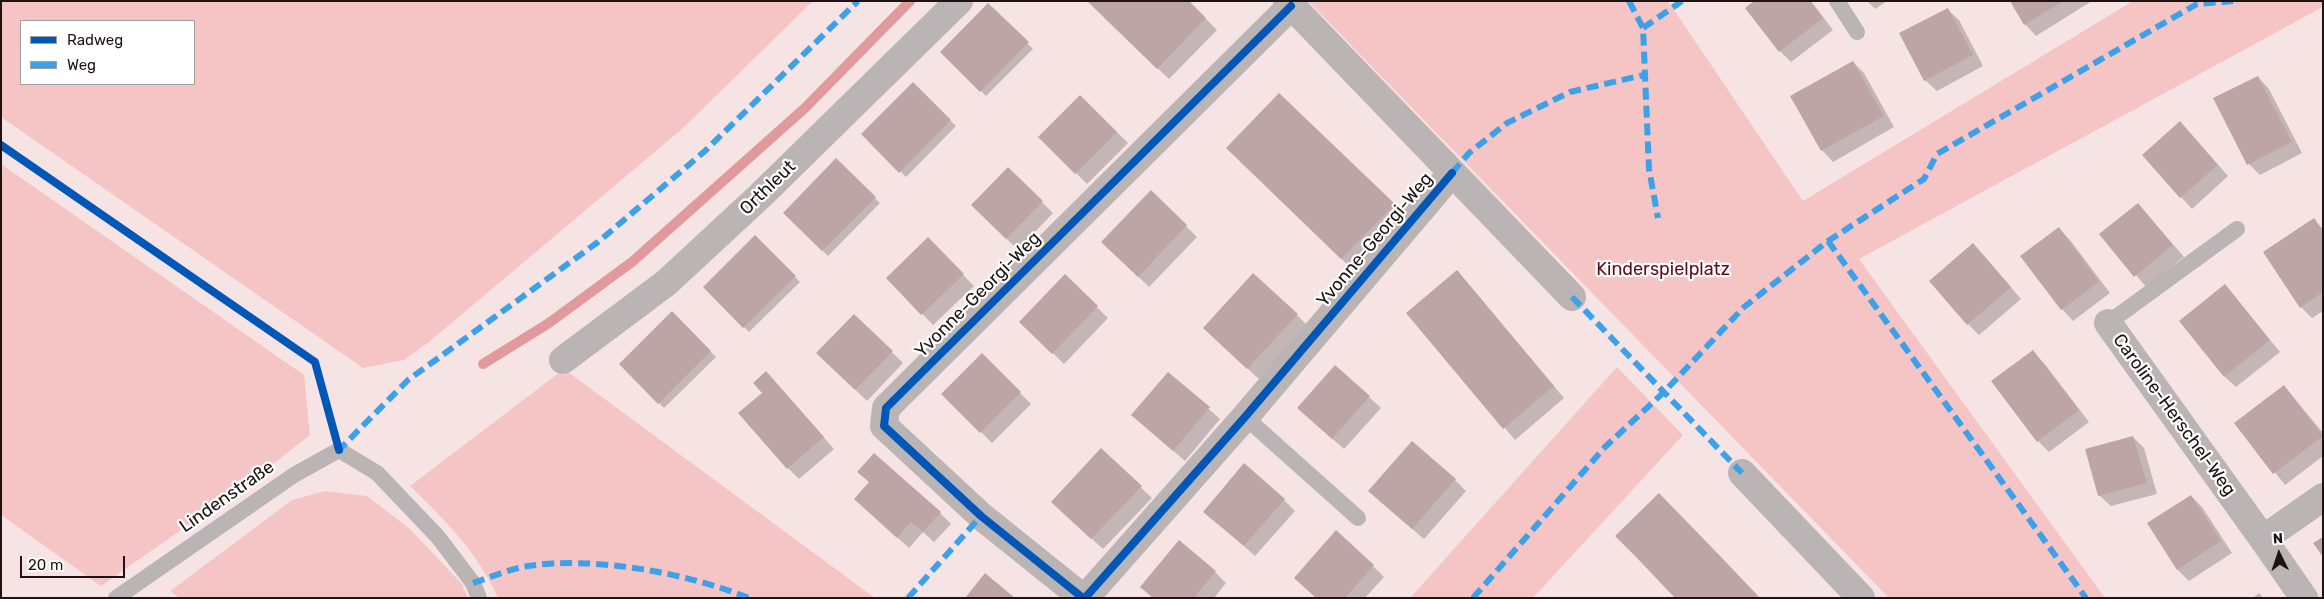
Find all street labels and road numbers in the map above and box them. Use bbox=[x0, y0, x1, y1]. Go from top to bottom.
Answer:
street label: Orthleut bbox=[736, 156, 800, 220]
street label: Yvonne-Georgi-Weg bbox=[1312, 168, 1438, 312]
street label: Yvonne-Georgi-Weg bbox=[911, 228, 1045, 362]
street label: Caroline-Herschel-Weg bbox=[2108, 330, 2240, 500]
street label: Lindenstraße bbox=[176, 456, 278, 538]

